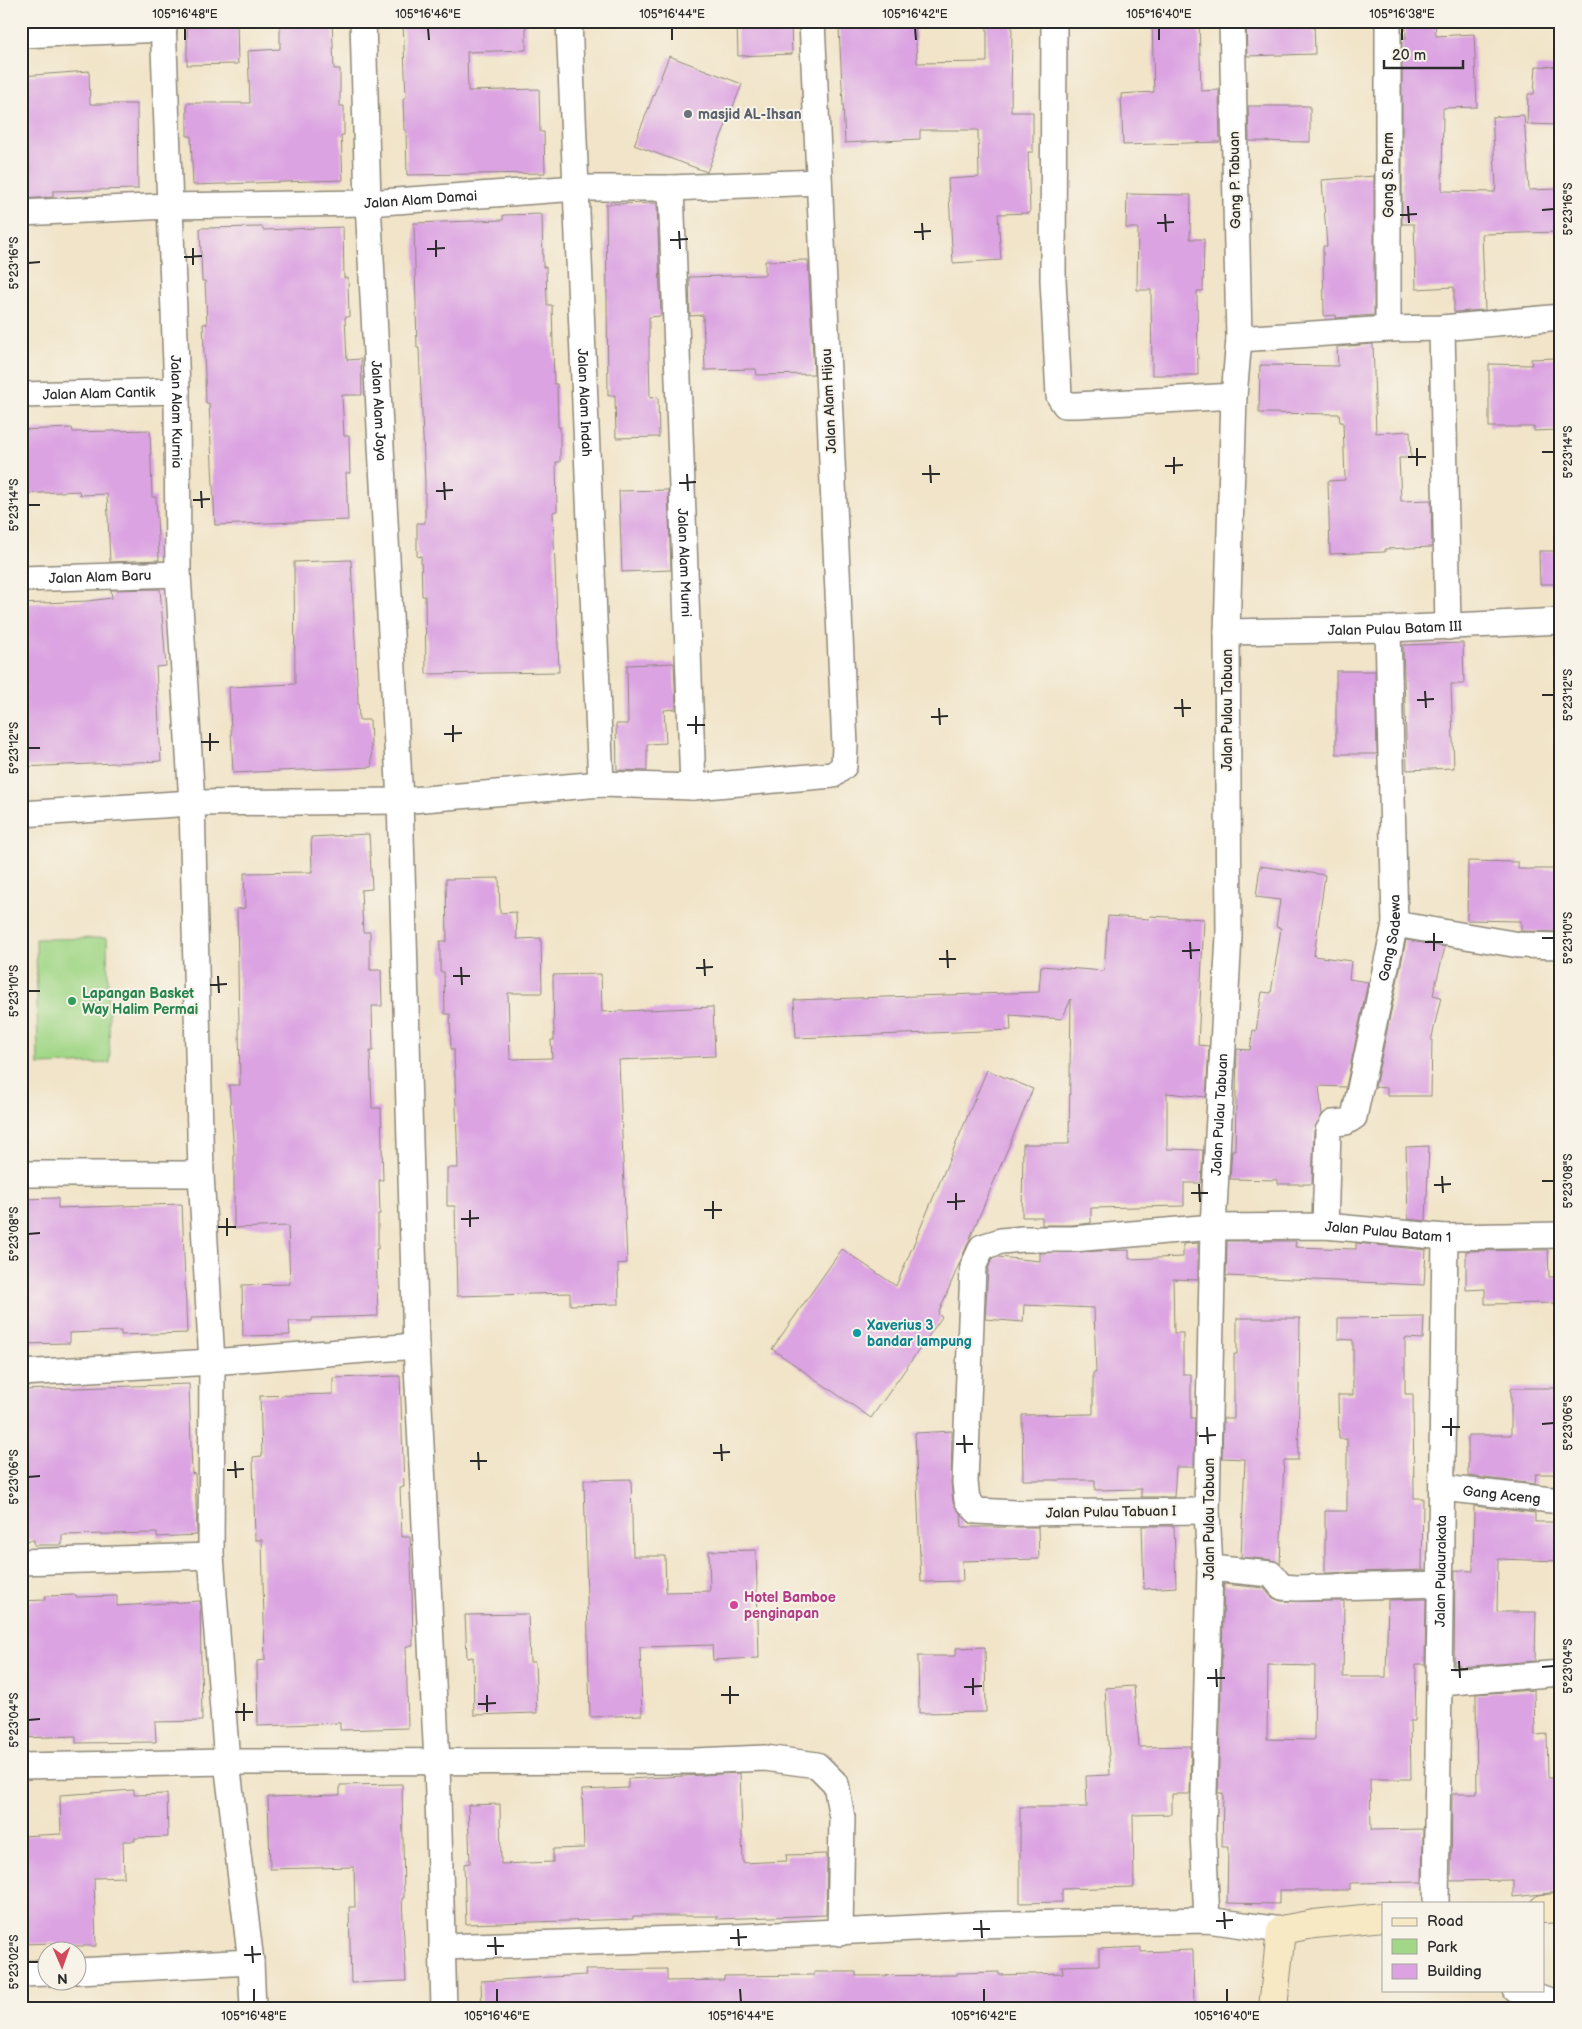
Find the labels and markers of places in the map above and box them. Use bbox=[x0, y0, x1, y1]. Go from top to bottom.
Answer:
place label: masjid AL-Ihsan bbox=[698, 106, 802, 123]
marker: masjid AL-Ihsan bbox=[682, 108, 694, 120]
place label: Lapangan Basket Way Halim Permai bbox=[82, 985, 198, 1018]
marker: Lapangan Basket Way Halim Permai bbox=[66, 995, 78, 1007]
place label: Xaverius 3 bandar lampung bbox=[867, 1317, 972, 1350]
marker: Xaverius 3 bandar lampung bbox=[851, 1327, 863, 1339]
place label: Hotel Bamboe penginapan bbox=[744, 1589, 836, 1622]
marker: Hotel Bamboe penginapan bbox=[728, 1599, 740, 1611]

